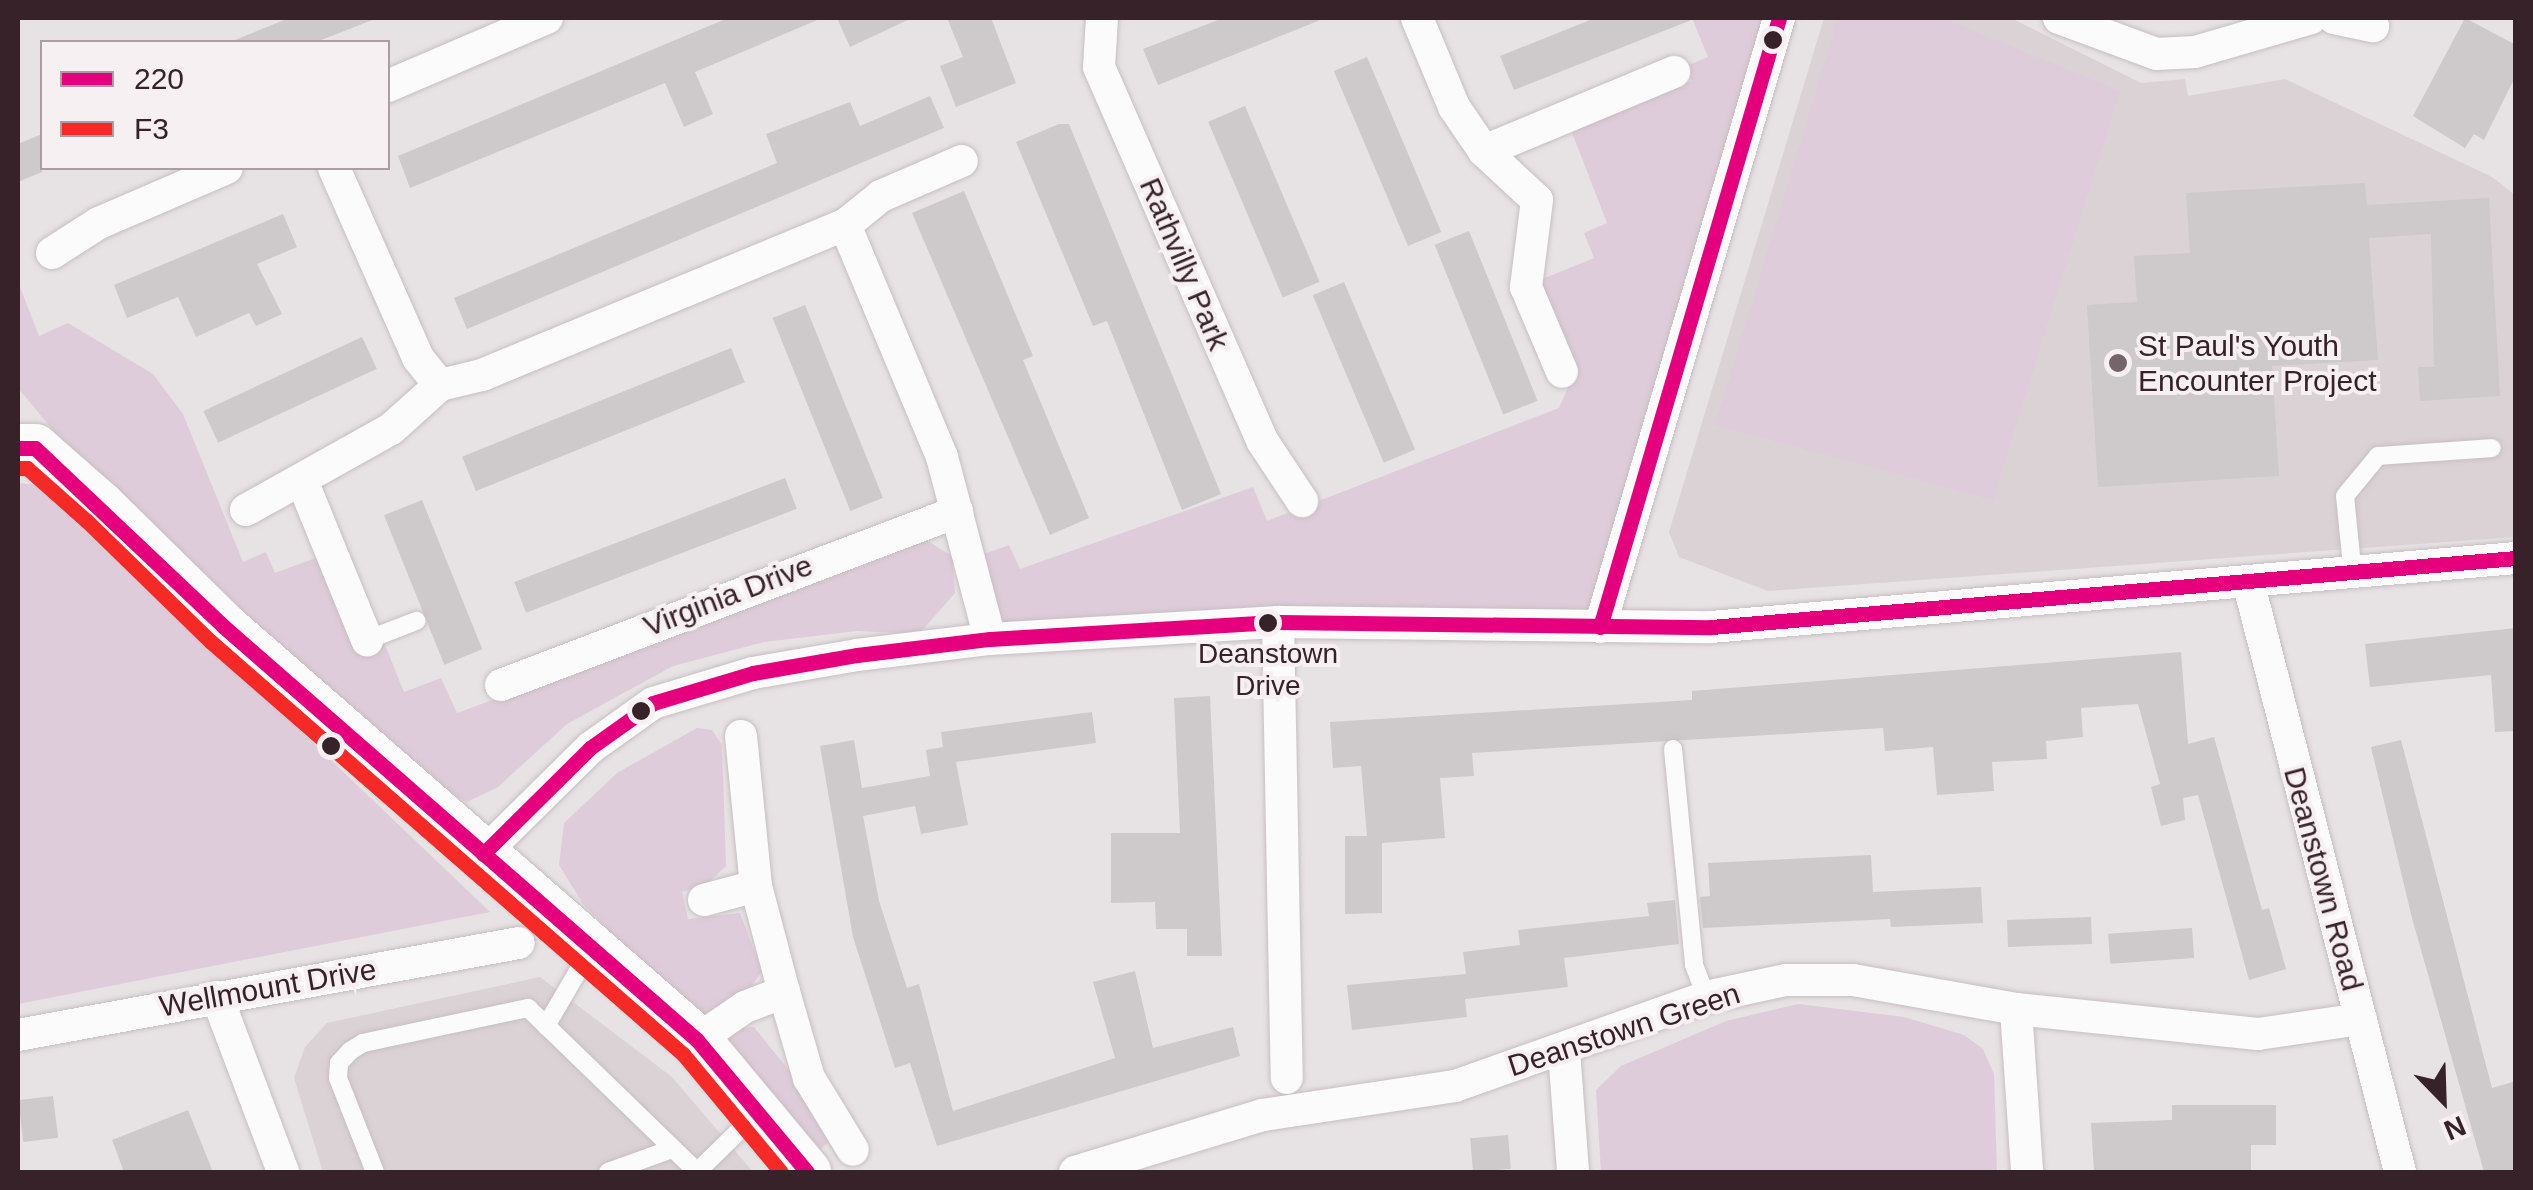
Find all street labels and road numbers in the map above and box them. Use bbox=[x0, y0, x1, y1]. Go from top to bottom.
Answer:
street label: Rathvilly Park bbox=[1132, 173, 1236, 355]
street label: Virginia Drive bbox=[639, 547, 817, 645]
street label: Deanstown Road bbox=[2276, 763, 2370, 995]
street label: Wellmount Drive bbox=[157, 951, 379, 1025]
street label: Deanstown Green bbox=[1503, 976, 1745, 1084]

